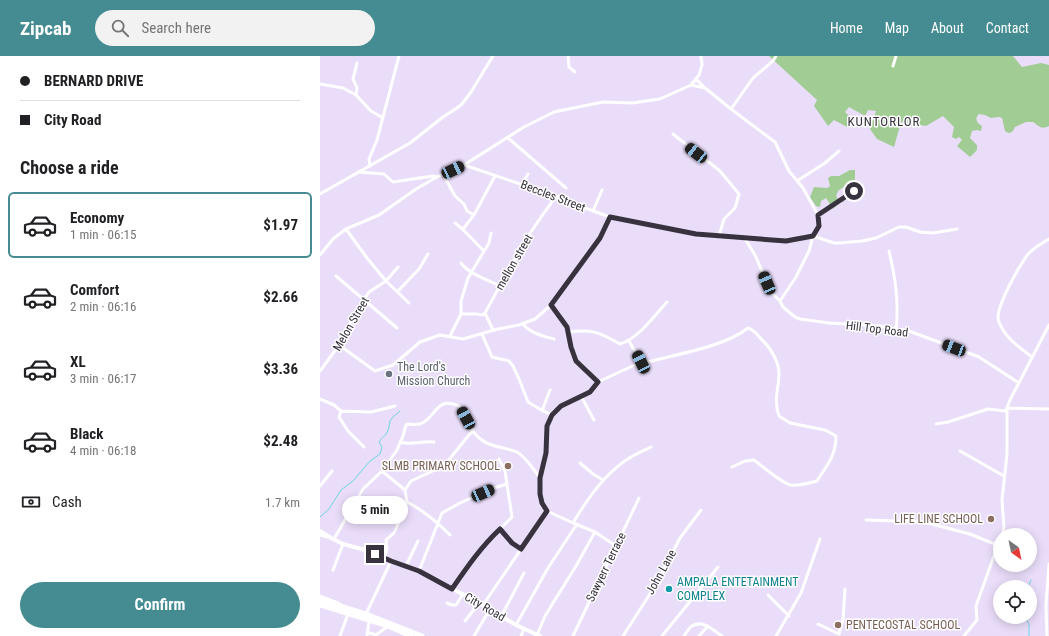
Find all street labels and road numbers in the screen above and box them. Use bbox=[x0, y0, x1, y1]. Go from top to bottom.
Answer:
street label: Beccles Street bbox=[519, 177, 588, 215]
street label: mellon street bbox=[492, 231, 536, 292]
street label: Melon Street bbox=[330, 294, 372, 354]
street label: Hill Top Road bbox=[845, 318, 909, 340]
street label: Sawyerr Terrace bbox=[583, 530, 629, 604]
street label: John Lane bbox=[643, 547, 679, 597]
street label: City Road bbox=[462, 590, 508, 624]

